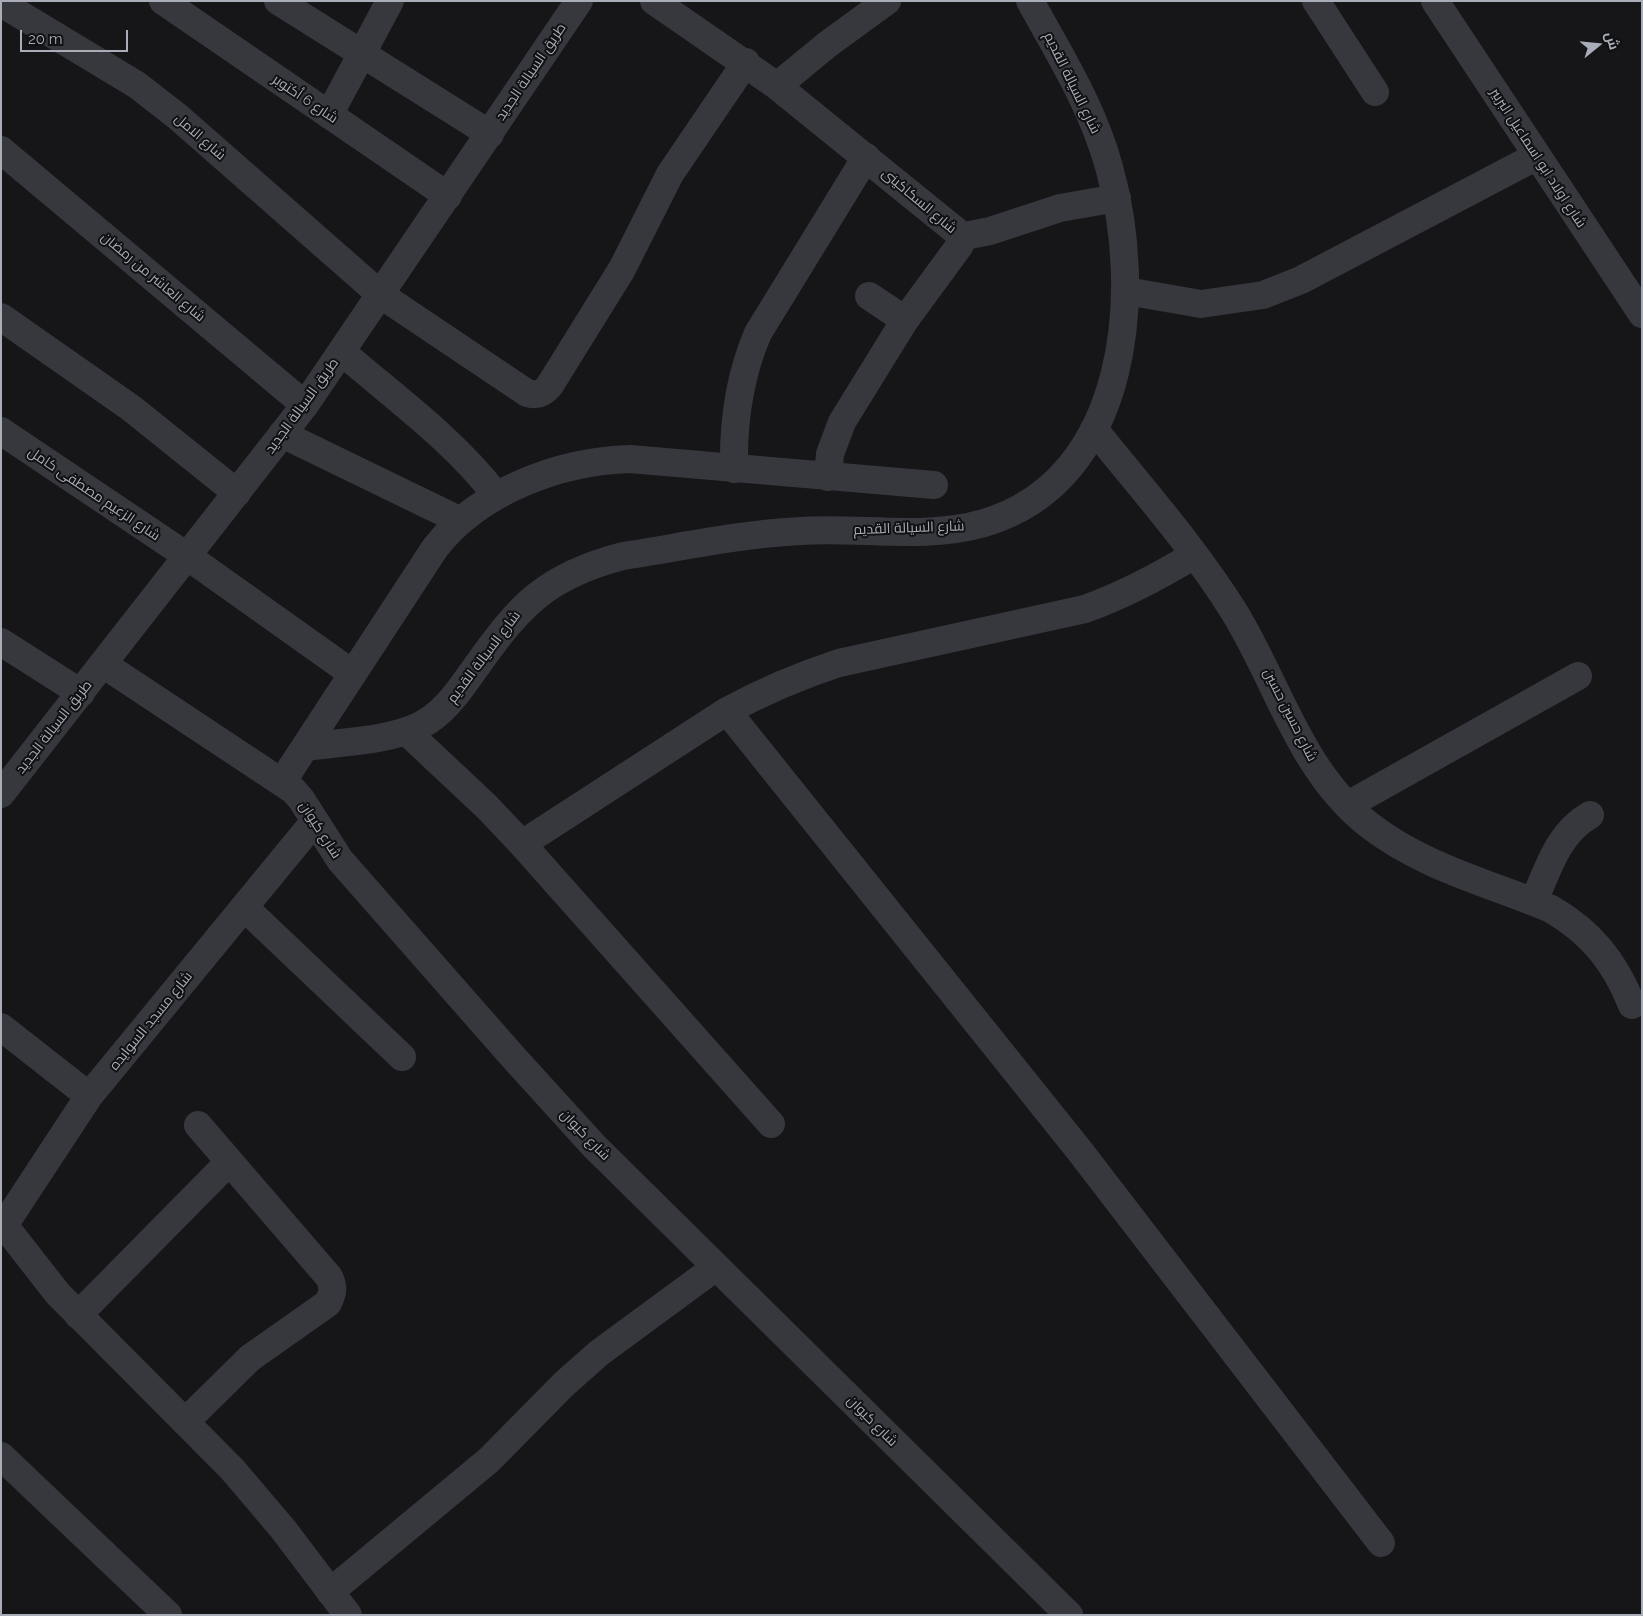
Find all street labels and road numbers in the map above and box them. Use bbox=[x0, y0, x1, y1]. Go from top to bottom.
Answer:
street label: طريق السيالة الجديد bbox=[492, 20, 570, 124]
street label: شارع السيالة القديم bbox=[1040, 29, 1104, 137]
street label: شارع 6 أكتوبر bbox=[269, 71, 341, 127]
street label: شارع اولاد ابو اسماعيل البربير bbox=[1486, 85, 1590, 231]
street label: شارع الامل bbox=[171, 110, 229, 164]
street label: شارع السكاكينى bbox=[878, 165, 960, 237]
street label: شارع العاشر من رمضان bbox=[97, 229, 209, 325]
street label: طريق السيالة الجديد bbox=[262, 355, 342, 457]
street label: شارع الزعيم مصطفى كامل bbox=[25, 444, 163, 544]
street label: شارع السيالة القديم bbox=[853, 518, 965, 538]
street label: شارع السيالة القديم bbox=[444, 608, 524, 706]
street label: شارع حسين حسين bbox=[1259, 666, 1321, 764]
street label: طريق السيالة الجديد bbox=[12, 677, 96, 777]
street label: شارع كيوان bbox=[295, 798, 345, 862]
street label: شارع مسجد السوايده bbox=[106, 968, 196, 1074]
street label: شارع كيوان bbox=[556, 1106, 614, 1164]
street label: شارع كيوان bbox=[843, 1392, 901, 1450]

